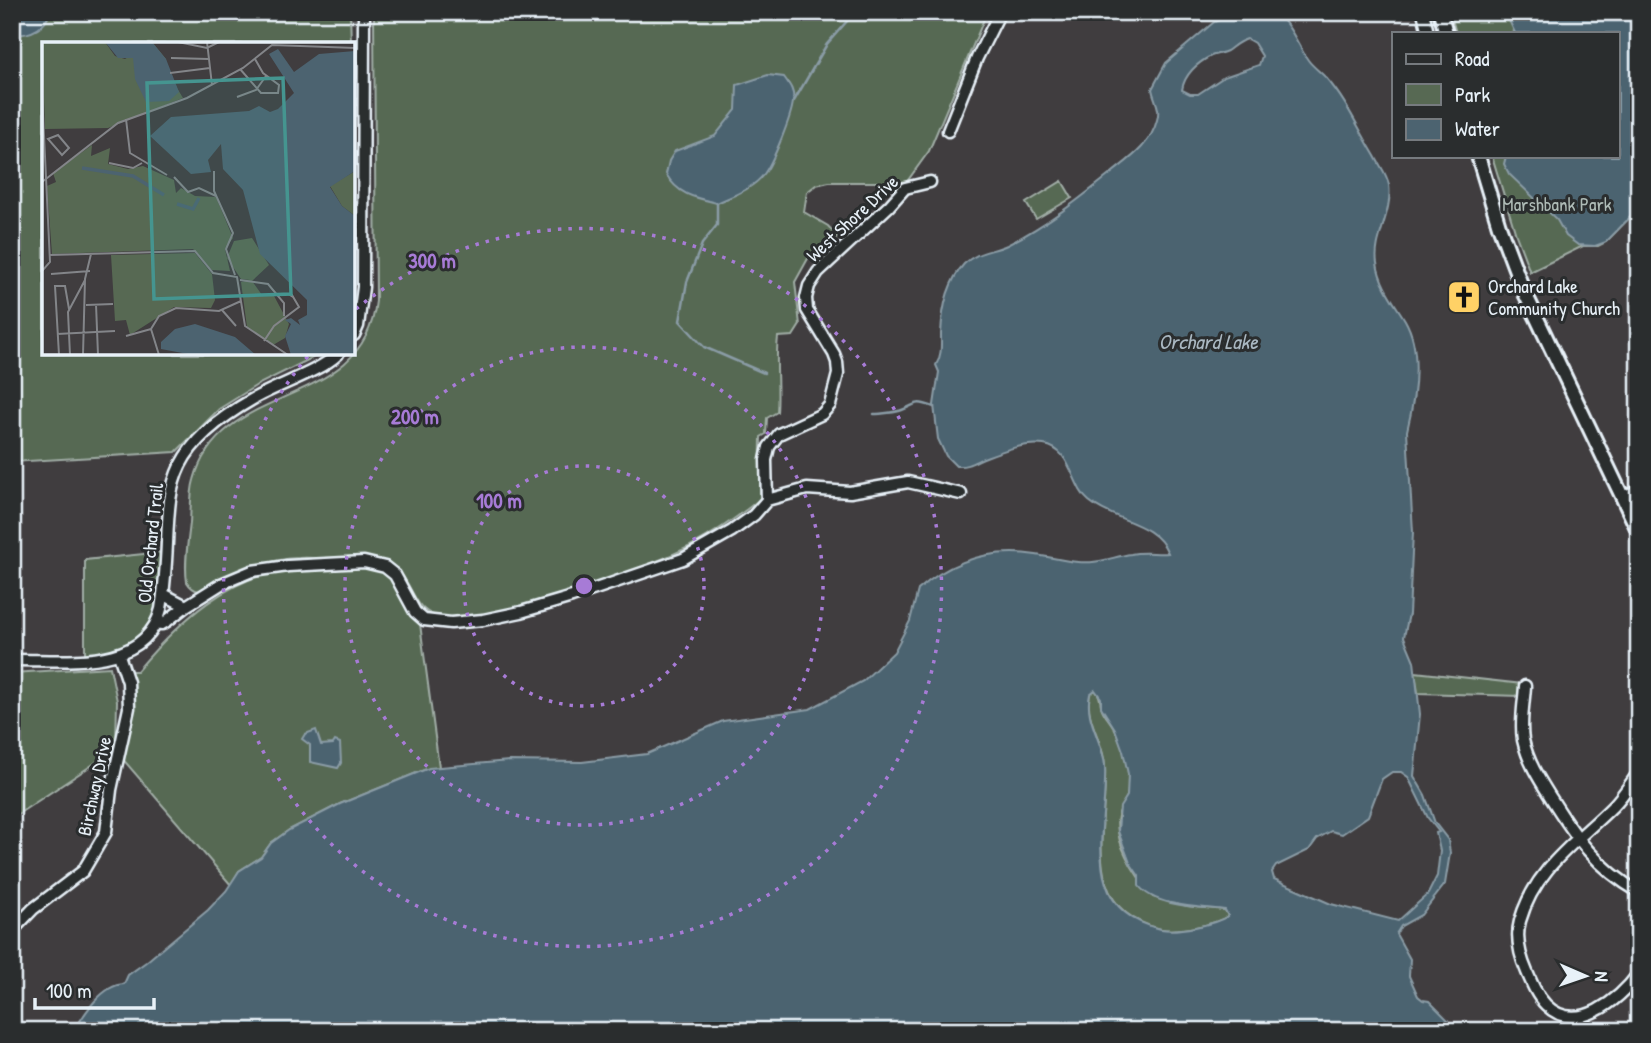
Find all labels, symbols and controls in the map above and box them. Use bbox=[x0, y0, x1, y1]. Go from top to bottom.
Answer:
legend bbox=[1392, 32, 1620, 158]
inset map bbox=[42, 42, 355, 355]
text: Road bbox=[1455, 44, 1489, 73]
text: Park bbox=[1455, 80, 1490, 109]
text: Water bbox=[1455, 114, 1500, 143]
street label: West Shore Drive bbox=[800, 168, 904, 267]
park label: Marshbank Park bbox=[1502, 191, 1612, 217]
text: 300 m bbox=[408, 246, 456, 275]
place label: Orchard Lake Community Church bbox=[1488, 273, 1620, 321]
church icon: Orchard Lake Community Church bbox=[1445, 278, 1483, 316]
water label: Orchard Lake bbox=[1158, 327, 1259, 356]
text: 200 m bbox=[391, 402, 439, 431]
street label: Old Orchard Trail bbox=[131, 481, 169, 604]
text: 100 m bbox=[476, 486, 522, 515]
centre of rings bbox=[572, 574, 596, 598]
street label: Birchway Drive bbox=[71, 733, 117, 838]
north arrow bbox=[1550, 942, 1620, 1012]
scale bar bbox=[35, 966, 154, 1010]
text: N bbox=[1589, 971, 1615, 982]
text: 100 m bbox=[46, 976, 92, 1005]

